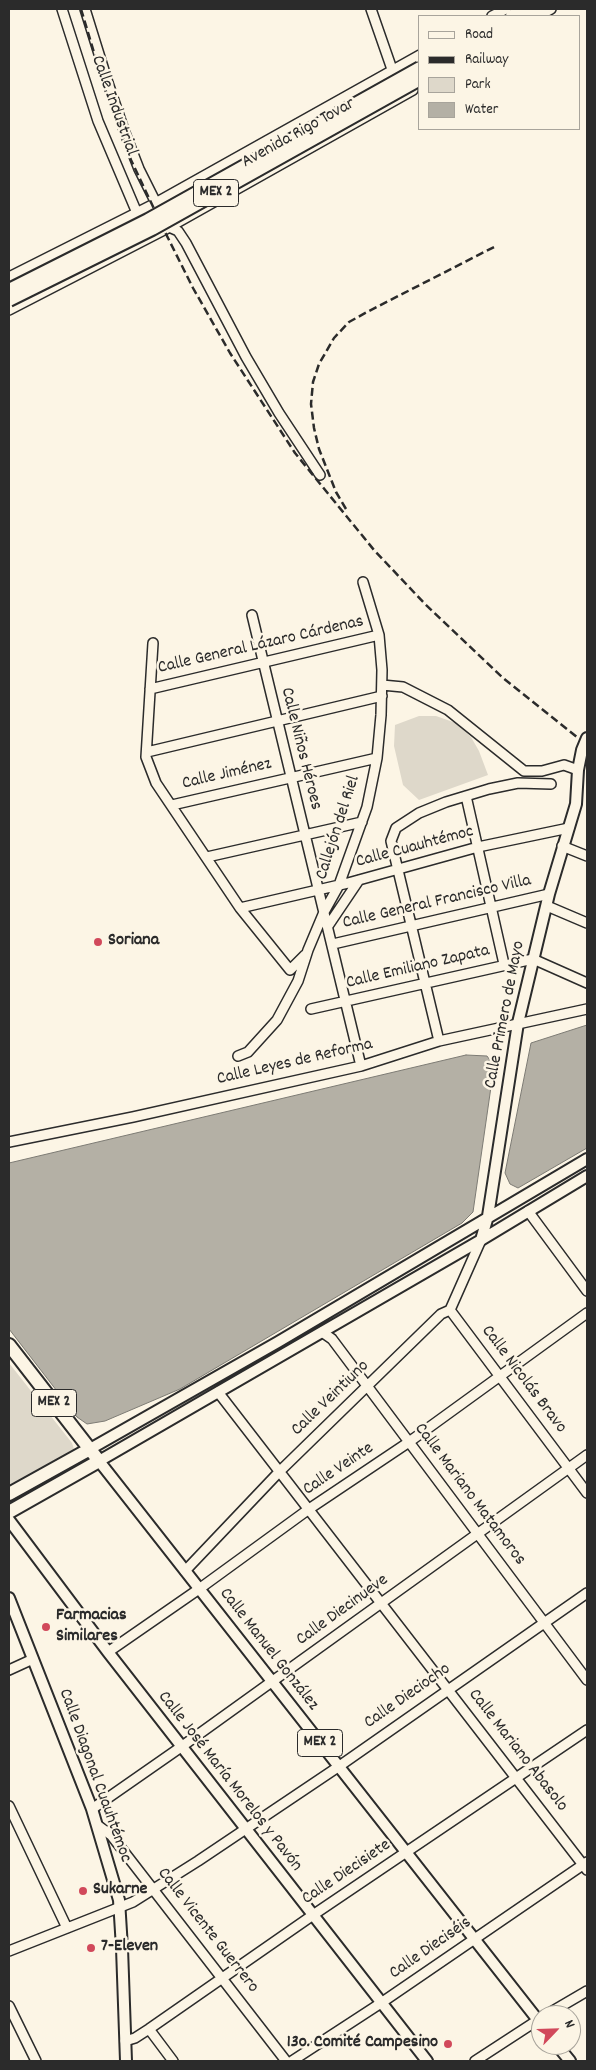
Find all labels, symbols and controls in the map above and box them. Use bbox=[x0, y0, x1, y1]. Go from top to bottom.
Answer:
legend bbox=[418, 15, 581, 130]
text: Road bbox=[465, 24, 493, 46]
text: Railway bbox=[465, 49, 508, 71]
street label: Calle Industrial bbox=[85, 53, 141, 159]
text: Park bbox=[465, 74, 491, 96]
street label: Avenida Rigo Tovar bbox=[239, 94, 359, 174]
text: Water bbox=[465, 99, 498, 121]
road number: MEX 2 bbox=[194, 180, 238, 207]
street label: Calle General Lázaro Cárdenas bbox=[156, 612, 366, 680]
street label: Calle Niños Héroes bbox=[274, 686, 326, 812]
street label: Calle Jiménez bbox=[180, 754, 274, 796]
street label: Callejón del Riel bbox=[312, 773, 366, 883]
street label: Calle Cuauhtémoc bbox=[354, 822, 476, 874]
street label: Calle General Francisco Villa bbox=[341, 871, 533, 935]
place label: Soriana bbox=[108, 931, 159, 953]
marker: Soriana bbox=[92, 936, 104, 948]
street label: Calle Primero de Mayo bbox=[481, 939, 531, 1091]
street label: Calle Emiliano Zapata bbox=[344, 941, 492, 995]
street label: Calle Leyes de Reforma bbox=[215, 1035, 375, 1091]
street label: Calle Nicolás Bravo bbox=[475, 1322, 571, 1438]
street label: Calle Veintiuno bbox=[287, 1356, 375, 1442]
road number: MEX 2 bbox=[32, 1390, 76, 1416]
street label: Calle Mariano Matamoros bbox=[408, 1420, 530, 1570]
street label: Calle Veinte bbox=[300, 1438, 378, 1502]
street label: Calle Diecinueve bbox=[293, 1570, 393, 1652]
street label: Calle Manuel González bbox=[213, 1584, 323, 1716]
place label: Farmacias Similares bbox=[56, 1606, 127, 1648]
marker: Farmacias Similares bbox=[40, 1621, 52, 1633]
street label: Calle Dieciocho bbox=[361, 1659, 455, 1735]
street label: Calle Mariano Abasolo bbox=[462, 1685, 572, 1817]
street label: Calle Diagonal Cuauhtémoc bbox=[53, 1686, 135, 1866]
street label: Calle José María Morelos y Pavón bbox=[152, 1688, 306, 1876]
road number: MEX 2 bbox=[298, 1730, 342, 1756]
street label: Calle Diecisiete bbox=[299, 1835, 395, 1911]
street label: Calle Vicente Guerrero bbox=[151, 1864, 263, 1998]
place label: Sukarne bbox=[93, 1880, 147, 1902]
marker: Sukarne bbox=[77, 1885, 89, 1897]
street label: Calle Dieciséis bbox=[386, 1913, 476, 1985]
place label: 7-Eleven bbox=[101, 1937, 158, 1959]
marker: 7-Eleven bbox=[85, 1942, 97, 1954]
north arrow bbox=[531, 2005, 581, 2055]
text: N bbox=[558, 2017, 579, 2032]
place label: 13o. Comité Campesino bbox=[287, 2033, 438, 2055]
marker: 13o. Comité Campesino bbox=[442, 2038, 454, 2050]

